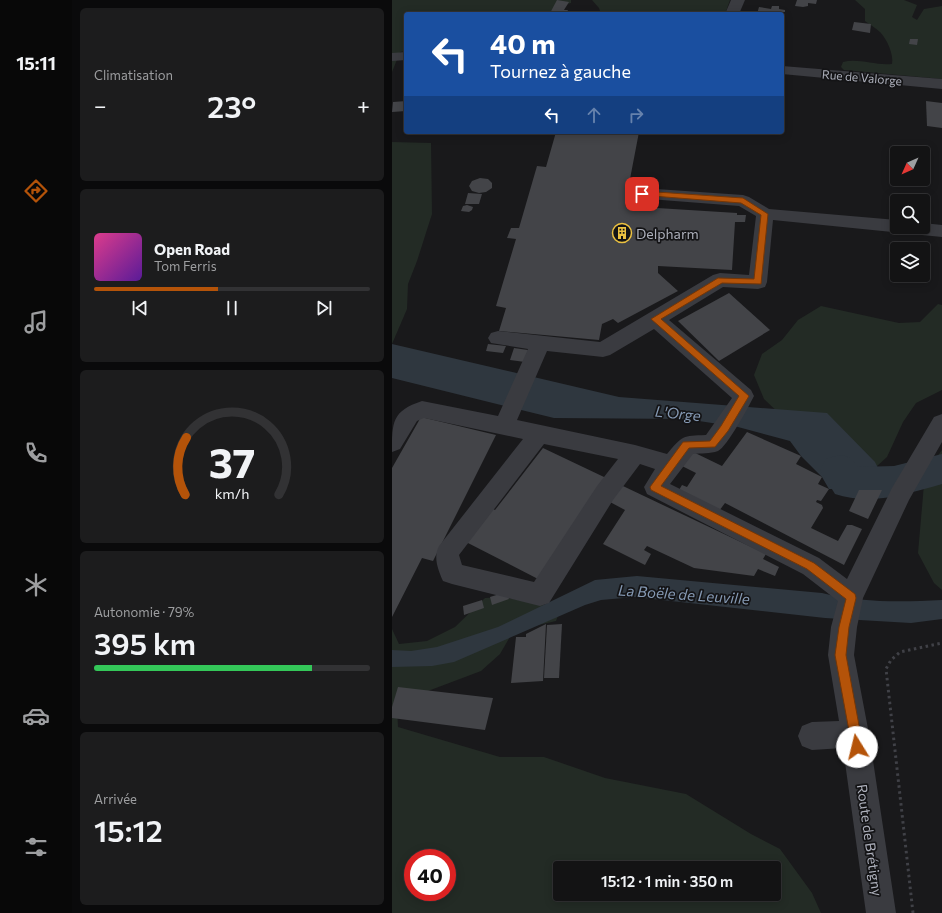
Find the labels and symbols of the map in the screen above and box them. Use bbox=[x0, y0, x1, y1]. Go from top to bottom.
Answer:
street label: Rue de Valorge bbox=[821, 67, 903, 87]
north arrow bbox=[890, 146, 930, 186]
pin bbox=[625, 177, 659, 211]
building icon: Delpharm bbox=[611, 222, 633, 244]
place label: Delpharm bbox=[636, 225, 699, 242]
water label: L'Orge bbox=[654, 402, 702, 424]
water label: La Boële de Leuville bbox=[618, 580, 750, 608]
position arrow bbox=[836, 726, 878, 768]
street label: Route de Brétigny bbox=[854, 783, 886, 897]
speed limit sign: 40 bbox=[404, 849, 456, 901]

